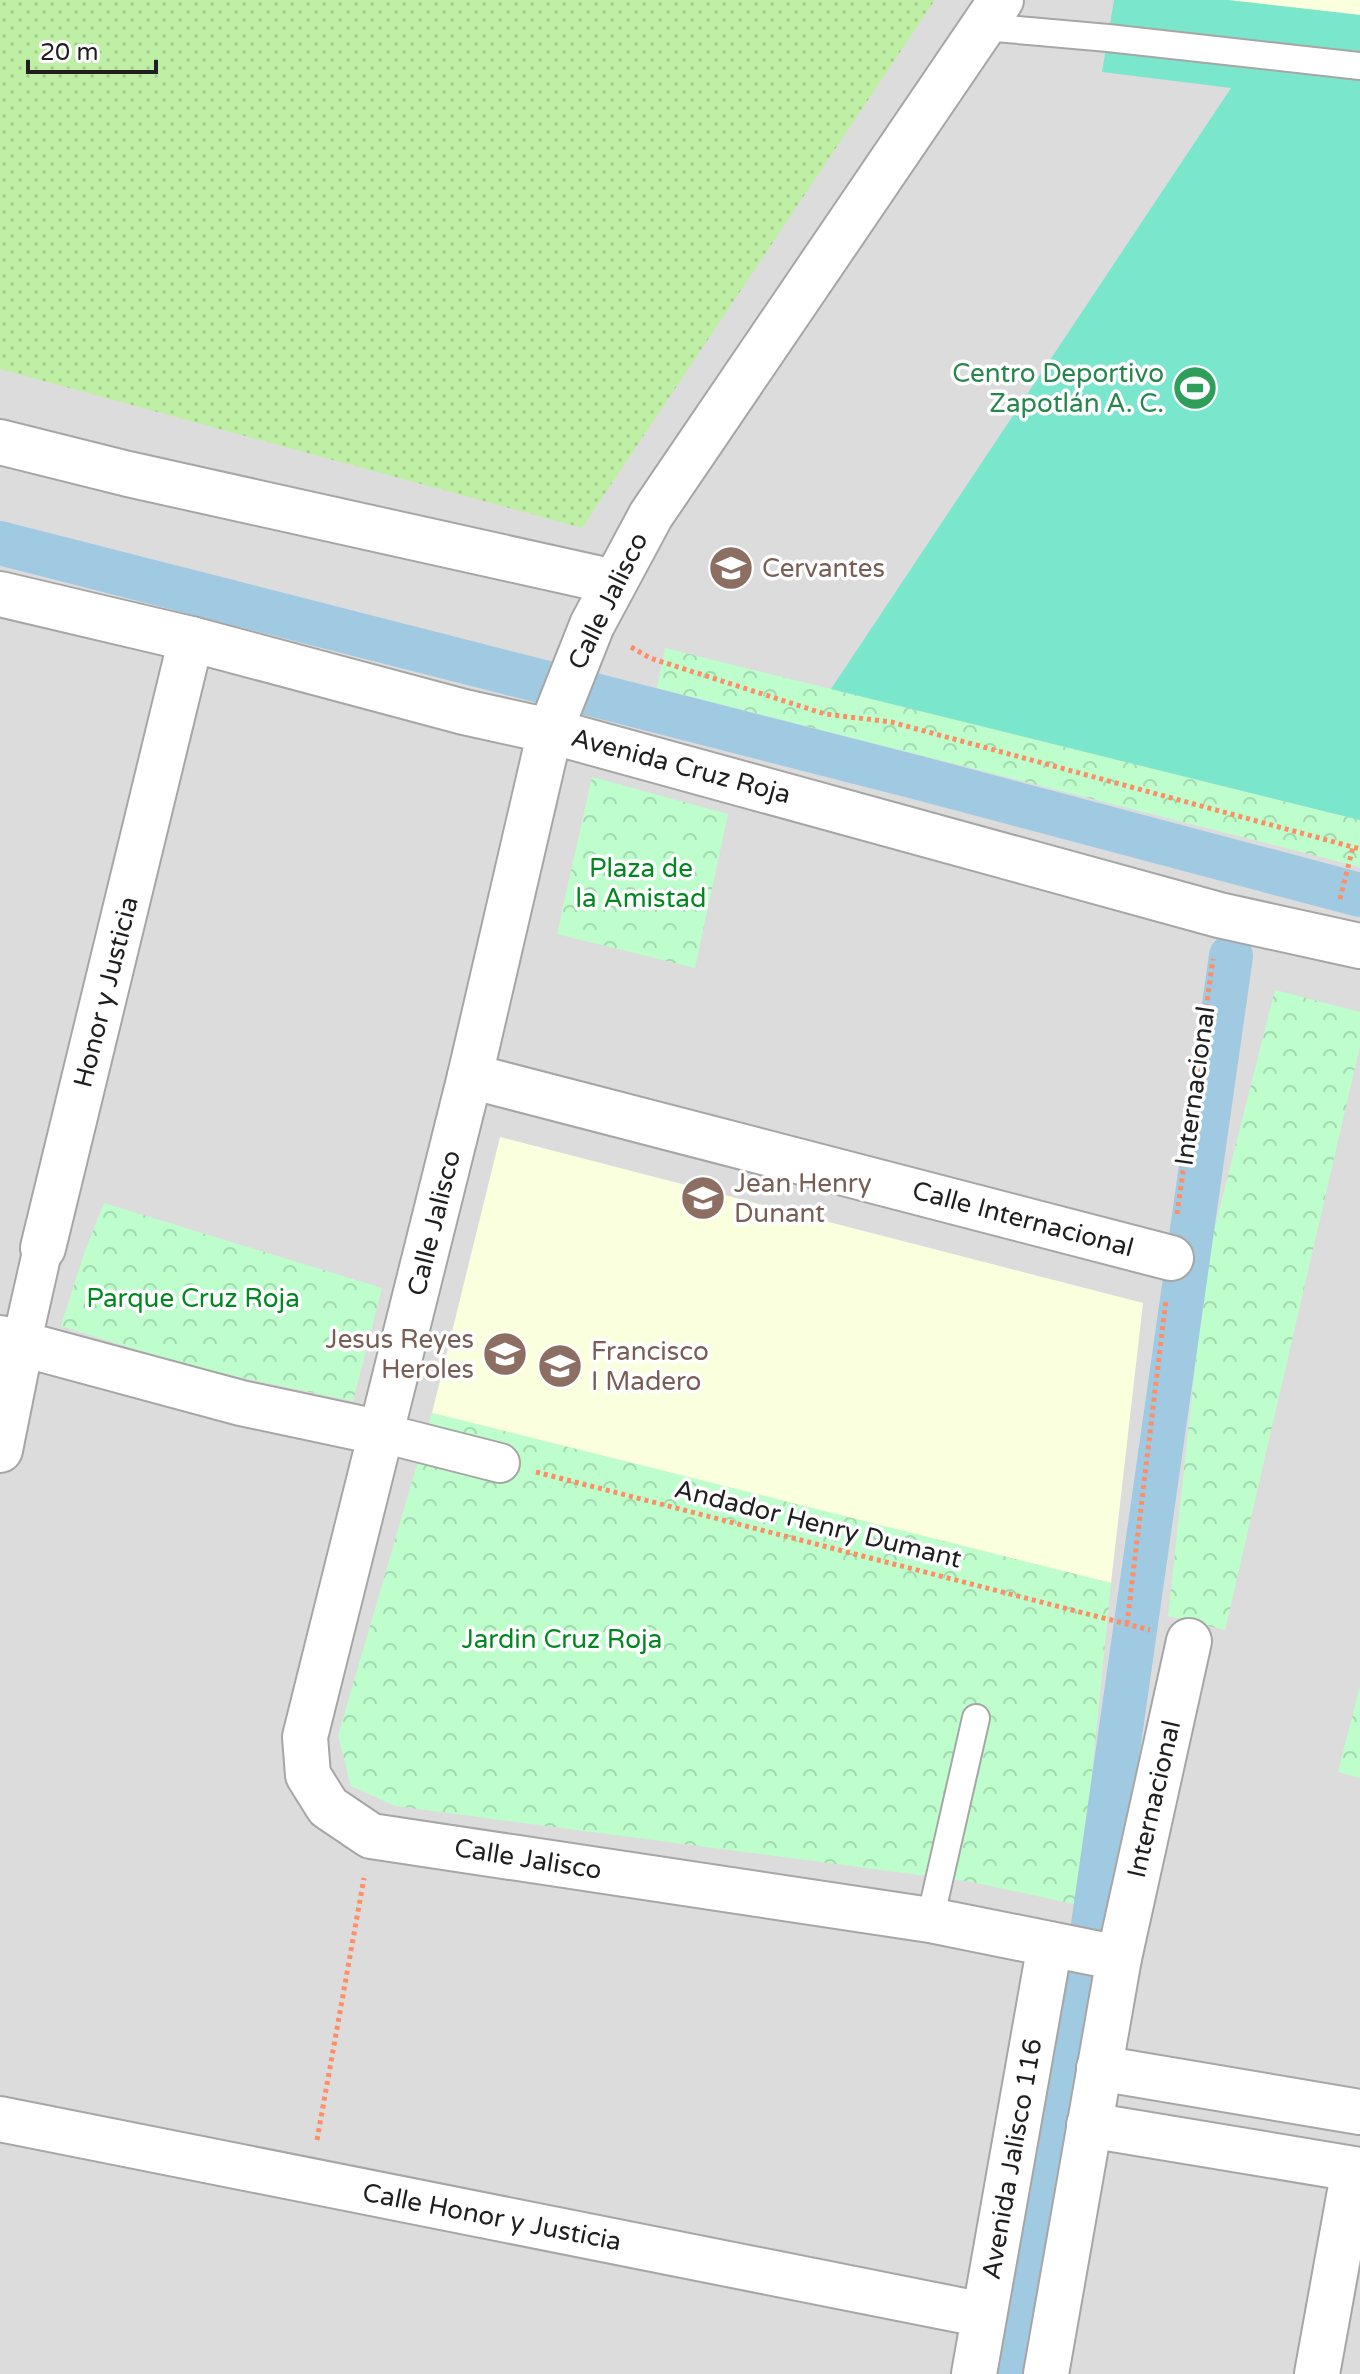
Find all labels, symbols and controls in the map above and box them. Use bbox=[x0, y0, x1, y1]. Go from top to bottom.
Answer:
scale bar bbox=[28, 24, 156, 74]
text: 20 m bbox=[40, 38, 98, 67]
place label: Centro Deportivo Zapotlán A. C. bbox=[952, 358, 1164, 419]
sports icon: Centro Deportivo Zapotlán A. C. bbox=[1171, 364, 1219, 412]
street label: Calle Jalisco bbox=[561, 527, 655, 675]
school or university icon: Cervantes bbox=[707, 544, 755, 592]
place label: Cervantes bbox=[762, 553, 885, 584]
street label: Avenida Cruz Roja bbox=[568, 722, 794, 810]
park label: Plaza de la Amistad bbox=[576, 853, 706, 914]
street label: Honor y Justicia bbox=[67, 893, 145, 1091]
street label: Internacional bbox=[1168, 1004, 1222, 1168]
street label: Calle Jalisco bbox=[401, 1147, 467, 1299]
place label: Jean Henry Dunant bbox=[734, 1168, 872, 1229]
school or university icon: Jean Henry Dunant bbox=[679, 1174, 727, 1222]
street label: Calle Internacional bbox=[909, 1175, 1137, 1263]
park label: Parque Cruz Roja bbox=[86, 1283, 300, 1314]
place label: Jesus Reyes Heroles bbox=[326, 1324, 474, 1385]
school or university icon: Jesus Reyes Heroles bbox=[481, 1330, 529, 1378]
place label: Francisco I Madero bbox=[591, 1336, 709, 1397]
school or university icon: Francisco I Madero bbox=[536, 1342, 584, 1390]
street label: Andador Henry Dumant bbox=[671, 1473, 965, 1575]
park label: Jardin Cruz Roja bbox=[462, 1624, 662, 1655]
street label: Internacional bbox=[1121, 1717, 1187, 1881]
street label: Calle Jalisco bbox=[452, 1832, 604, 1886]
street label: Avenida Jalisco 116 bbox=[976, 2036, 1048, 2282]
street label: Calle Honor y Justicia bbox=[360, 2177, 624, 2257]

